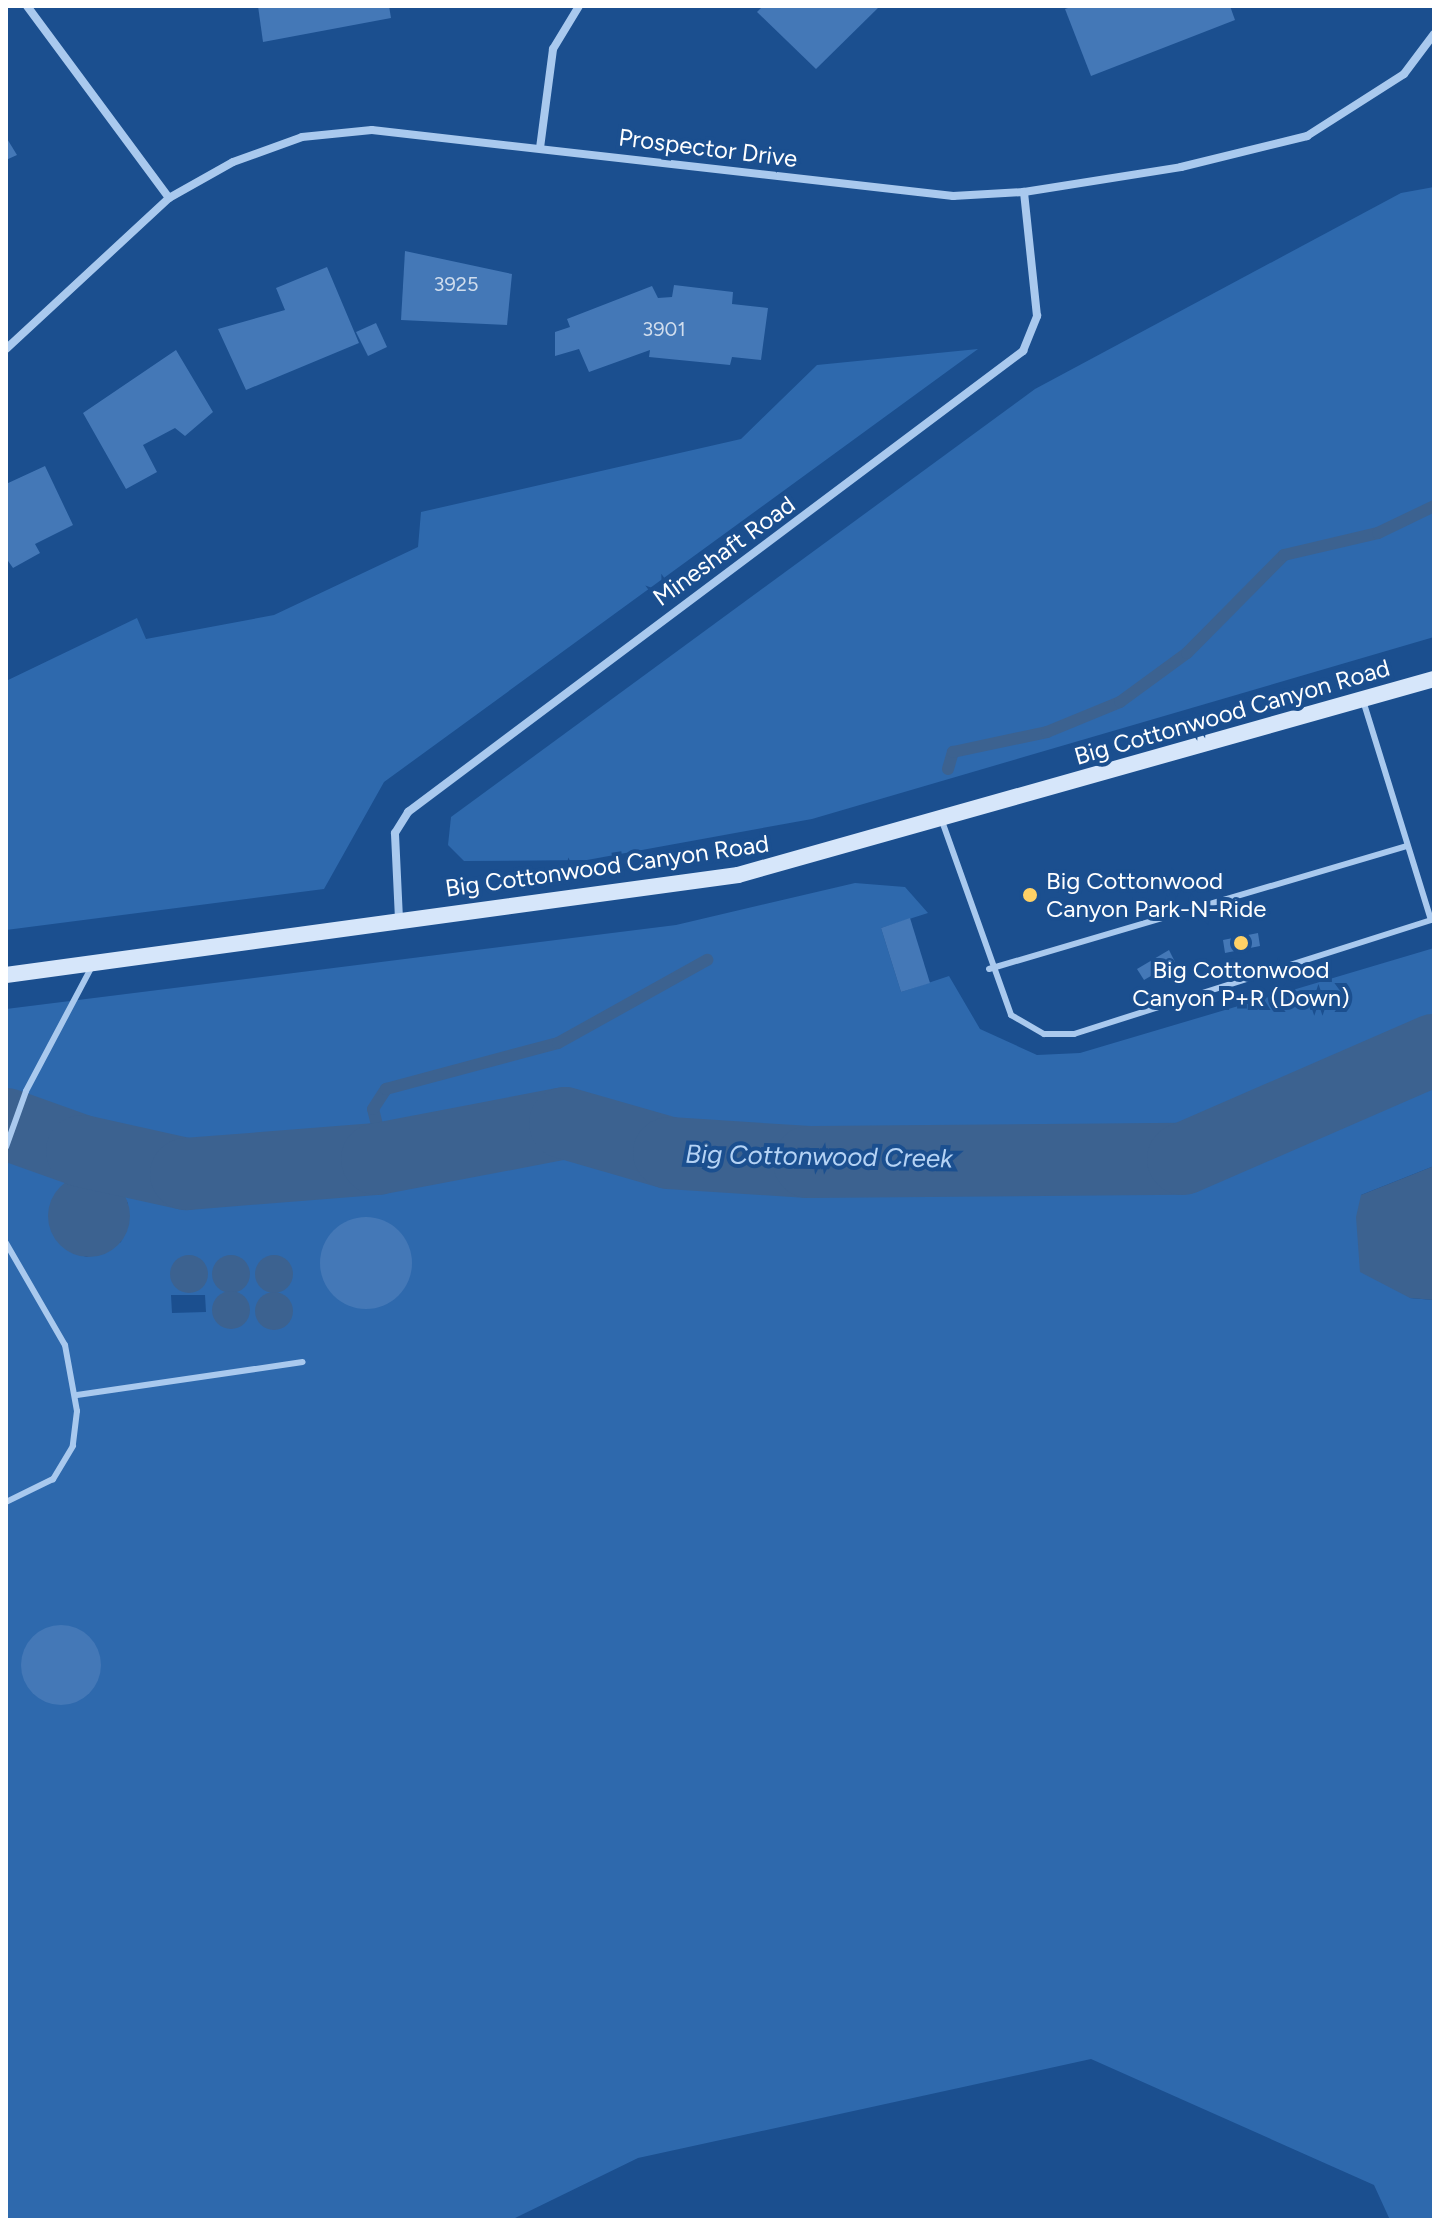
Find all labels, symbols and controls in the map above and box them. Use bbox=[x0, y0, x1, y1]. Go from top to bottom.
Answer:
street label: Prospector Drive bbox=[617, 123, 799, 173]
house number: 3925 bbox=[434, 272, 478, 296]
house number: 3901 bbox=[642, 317, 686, 341]
street label: Mineshaft Road bbox=[647, 490, 801, 612]
street label: Big Cottonwood Canyon Road bbox=[1071, 653, 1393, 771]
street label: Big Cottonwood Canyon Road bbox=[443, 829, 771, 903]
place label: Big Cottonwood Canyon Park-N-Ride bbox=[1046, 867, 1266, 923]
marker: Big Cottonwood Canyon Park-N-Ride bbox=[1021, 886, 1039, 904]
marker: Big Cottonwood Canyon P+R (Down) bbox=[1232, 934, 1250, 952]
place label: Big Cottonwood Canyon P+R (Down) bbox=[1132, 956, 1350, 1012]
water label: Big Cottonwood Creek bbox=[685, 1139, 953, 1175]

